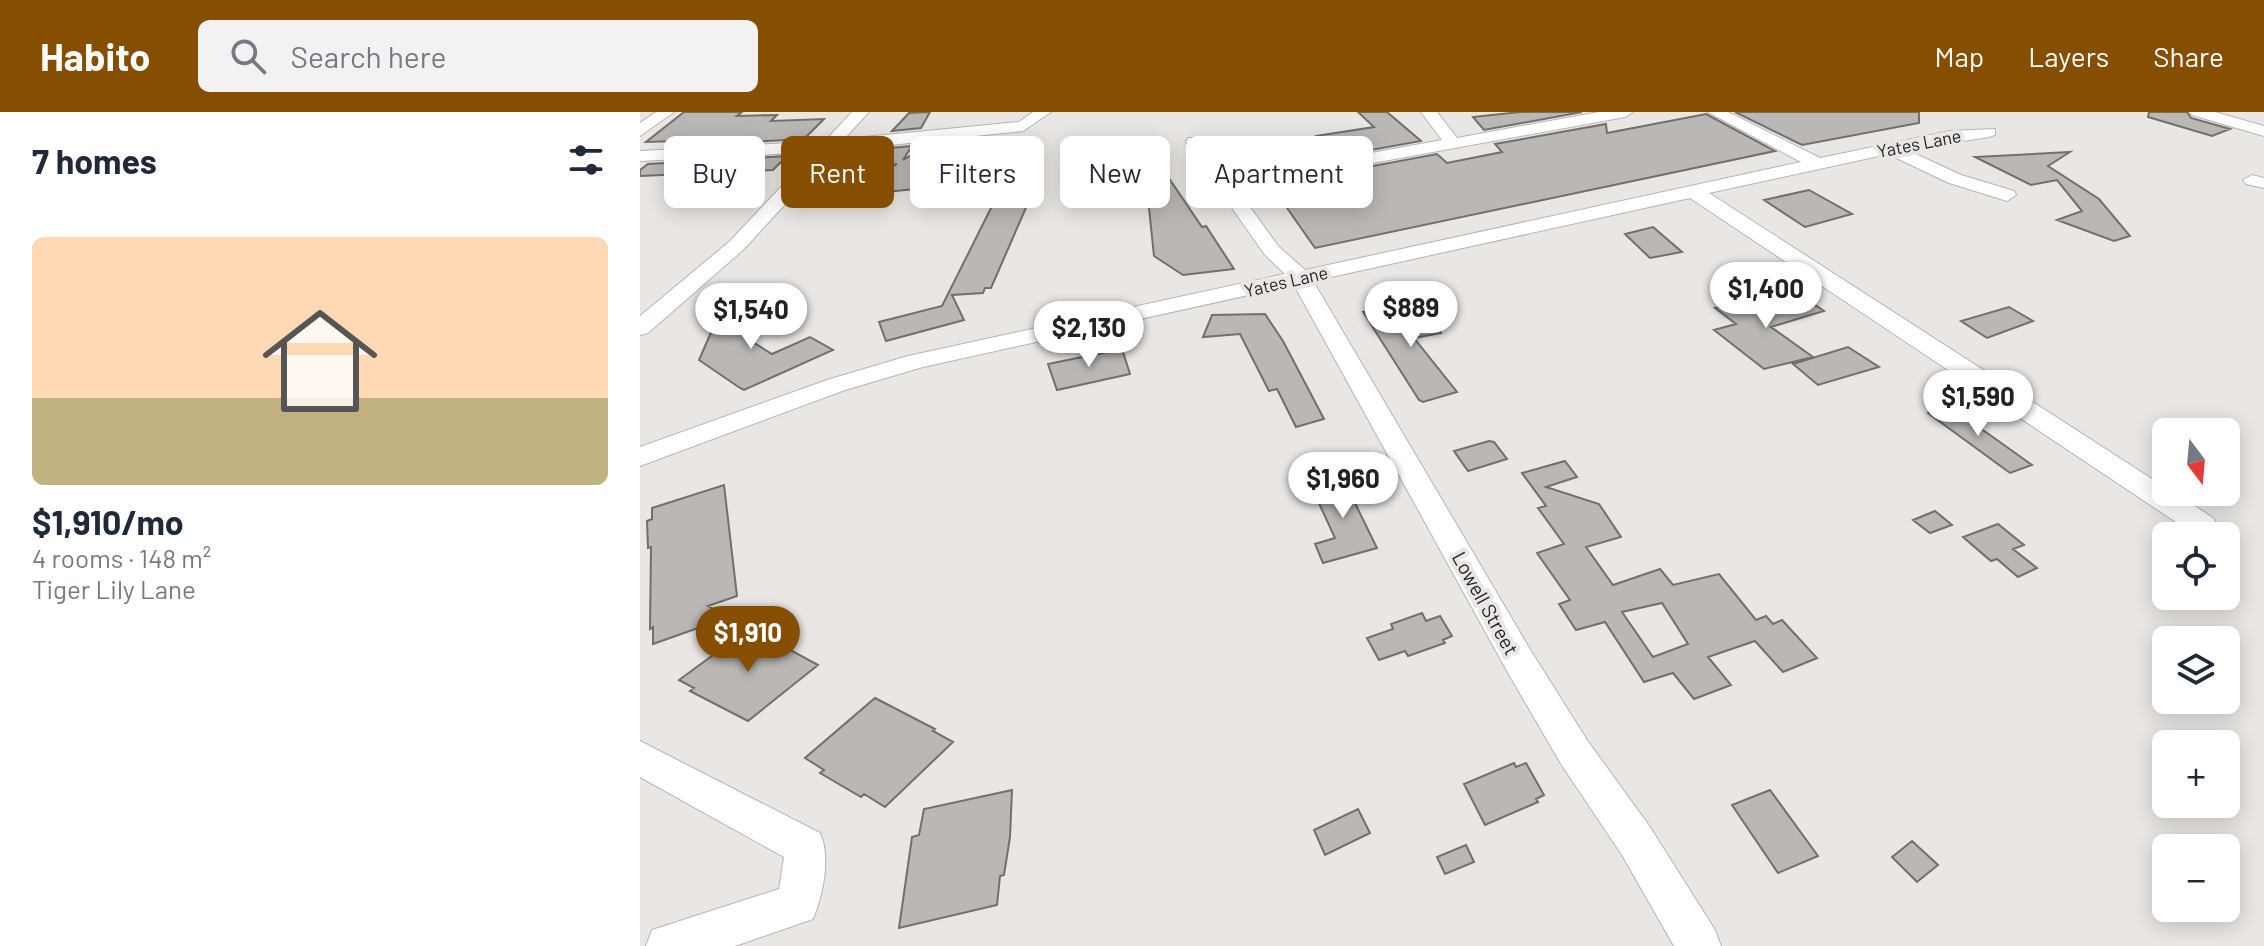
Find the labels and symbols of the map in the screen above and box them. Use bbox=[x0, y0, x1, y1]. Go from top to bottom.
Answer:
street label: Yates Lane bbox=[1875, 124, 1963, 162]
street label: Yates Lane bbox=[1242, 261, 1330, 301]
pin: $1,400 bbox=[1701, 262, 1831, 330]
pin: $889 bbox=[1364, 281, 1458, 349]
pin: $1,540 bbox=[686, 283, 816, 351]
pin: $2,130 bbox=[1024, 301, 1154, 369]
pin: $1,590 bbox=[1913, 370, 2043, 438]
north arrow bbox=[2152, 418, 2240, 506]
pin: $1,960 bbox=[1278, 452, 1408, 520]
street label: Lowell Street bbox=[1448, 547, 1524, 659]
pin: $1,910 bbox=[683, 606, 813, 674]

